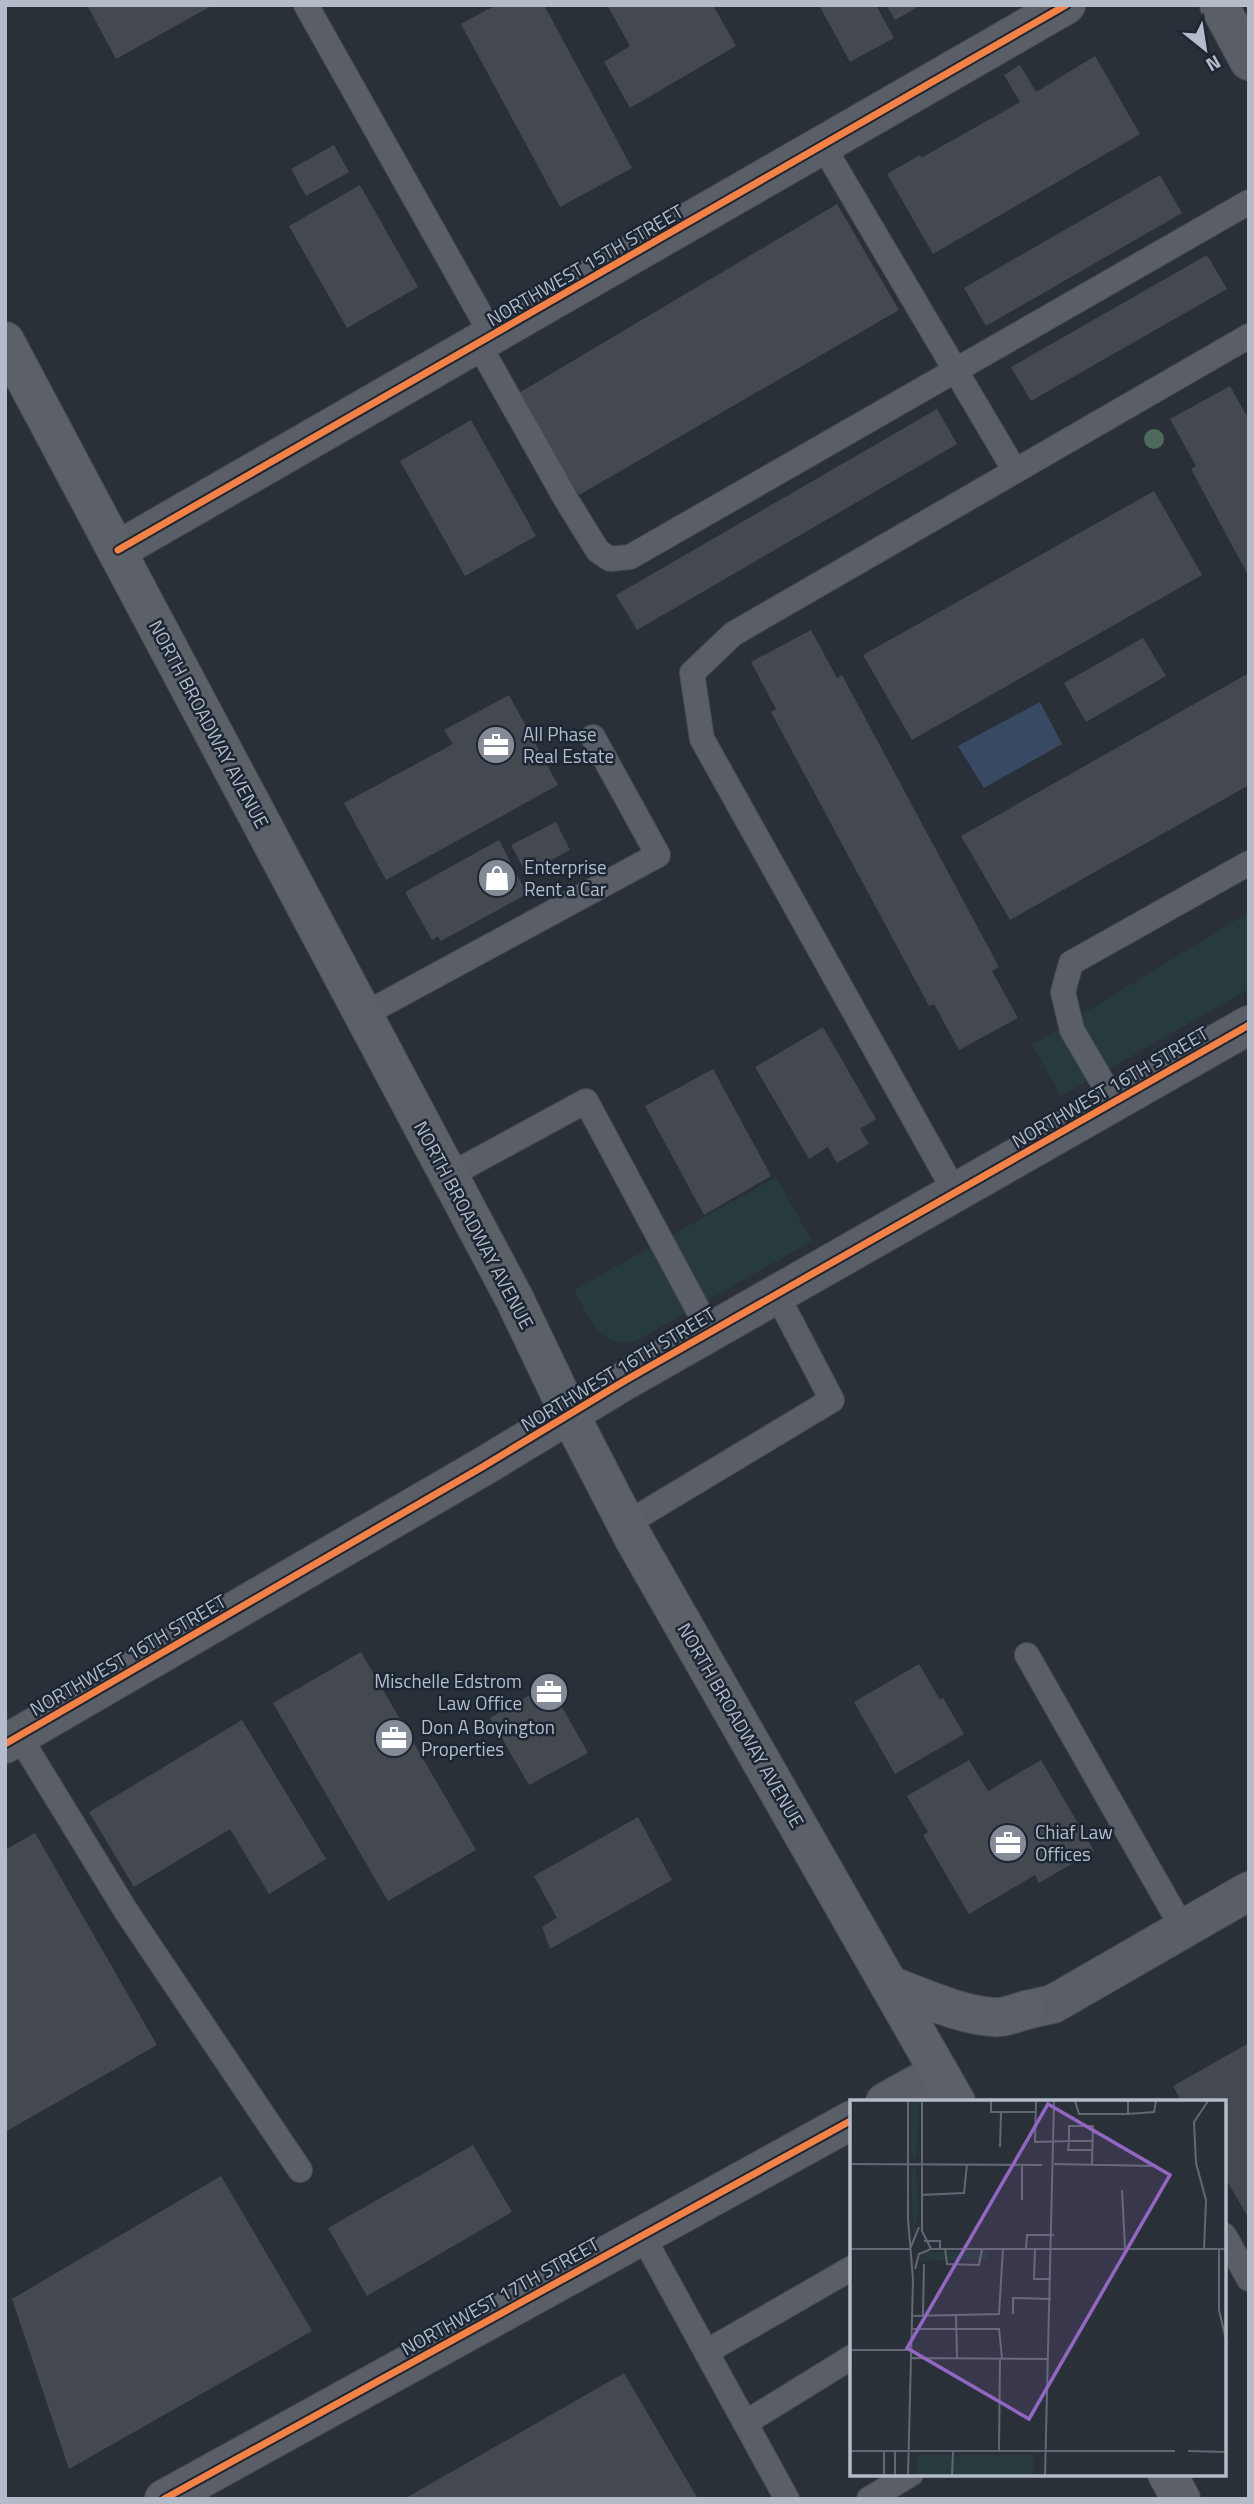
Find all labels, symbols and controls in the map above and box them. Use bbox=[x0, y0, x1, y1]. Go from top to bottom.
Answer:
north arrow bbox=[1170, 14, 1240, 84]
text: N bbox=[1201, 48, 1227, 80]
street label: NORTHWEST 15TH STREET bbox=[481, 196, 688, 333]
street label: NORTH BROADWAY AVENUE bbox=[142, 614, 277, 833]
place label: All Phase Real Estate bbox=[523, 719, 614, 770]
office icon: All Phase Real Estate bbox=[475, 724, 517, 766]
place label: Enterprise Rent a Car bbox=[524, 852, 607, 903]
shop icon: Enterprise Rent a Car bbox=[476, 857, 518, 899]
street label: NORTHWEST 16TH STREET bbox=[1006, 1018, 1213, 1155]
street label: NORTH BROADWAY AVENUE bbox=[407, 1115, 542, 1334]
street label: NORTHWEST 16TH STREET bbox=[515, 1299, 721, 1438]
street label: NORTHWEST 16TH STREET bbox=[24, 1586, 231, 1723]
street label: NORTH BROADWAY AVENUE bbox=[671, 1617, 812, 1833]
place label: Mischelle Edstrom Law Office bbox=[374, 1666, 522, 1717]
office icon: Mischelle Edstrom Law Office bbox=[528, 1671, 570, 1713]
place label: Don A Boyington Properties bbox=[421, 1712, 555, 1763]
office icon: Don A Boyington Properties bbox=[373, 1717, 415, 1759]
place label: Chiaf Law Offices bbox=[1035, 1817, 1113, 1868]
office icon: Chiaf Law Offices bbox=[987, 1822, 1029, 1864]
inset map bbox=[850, 2100, 1226, 2476]
street label: NORTHWEST 17TH STREET bbox=[395, 2229, 604, 2362]

